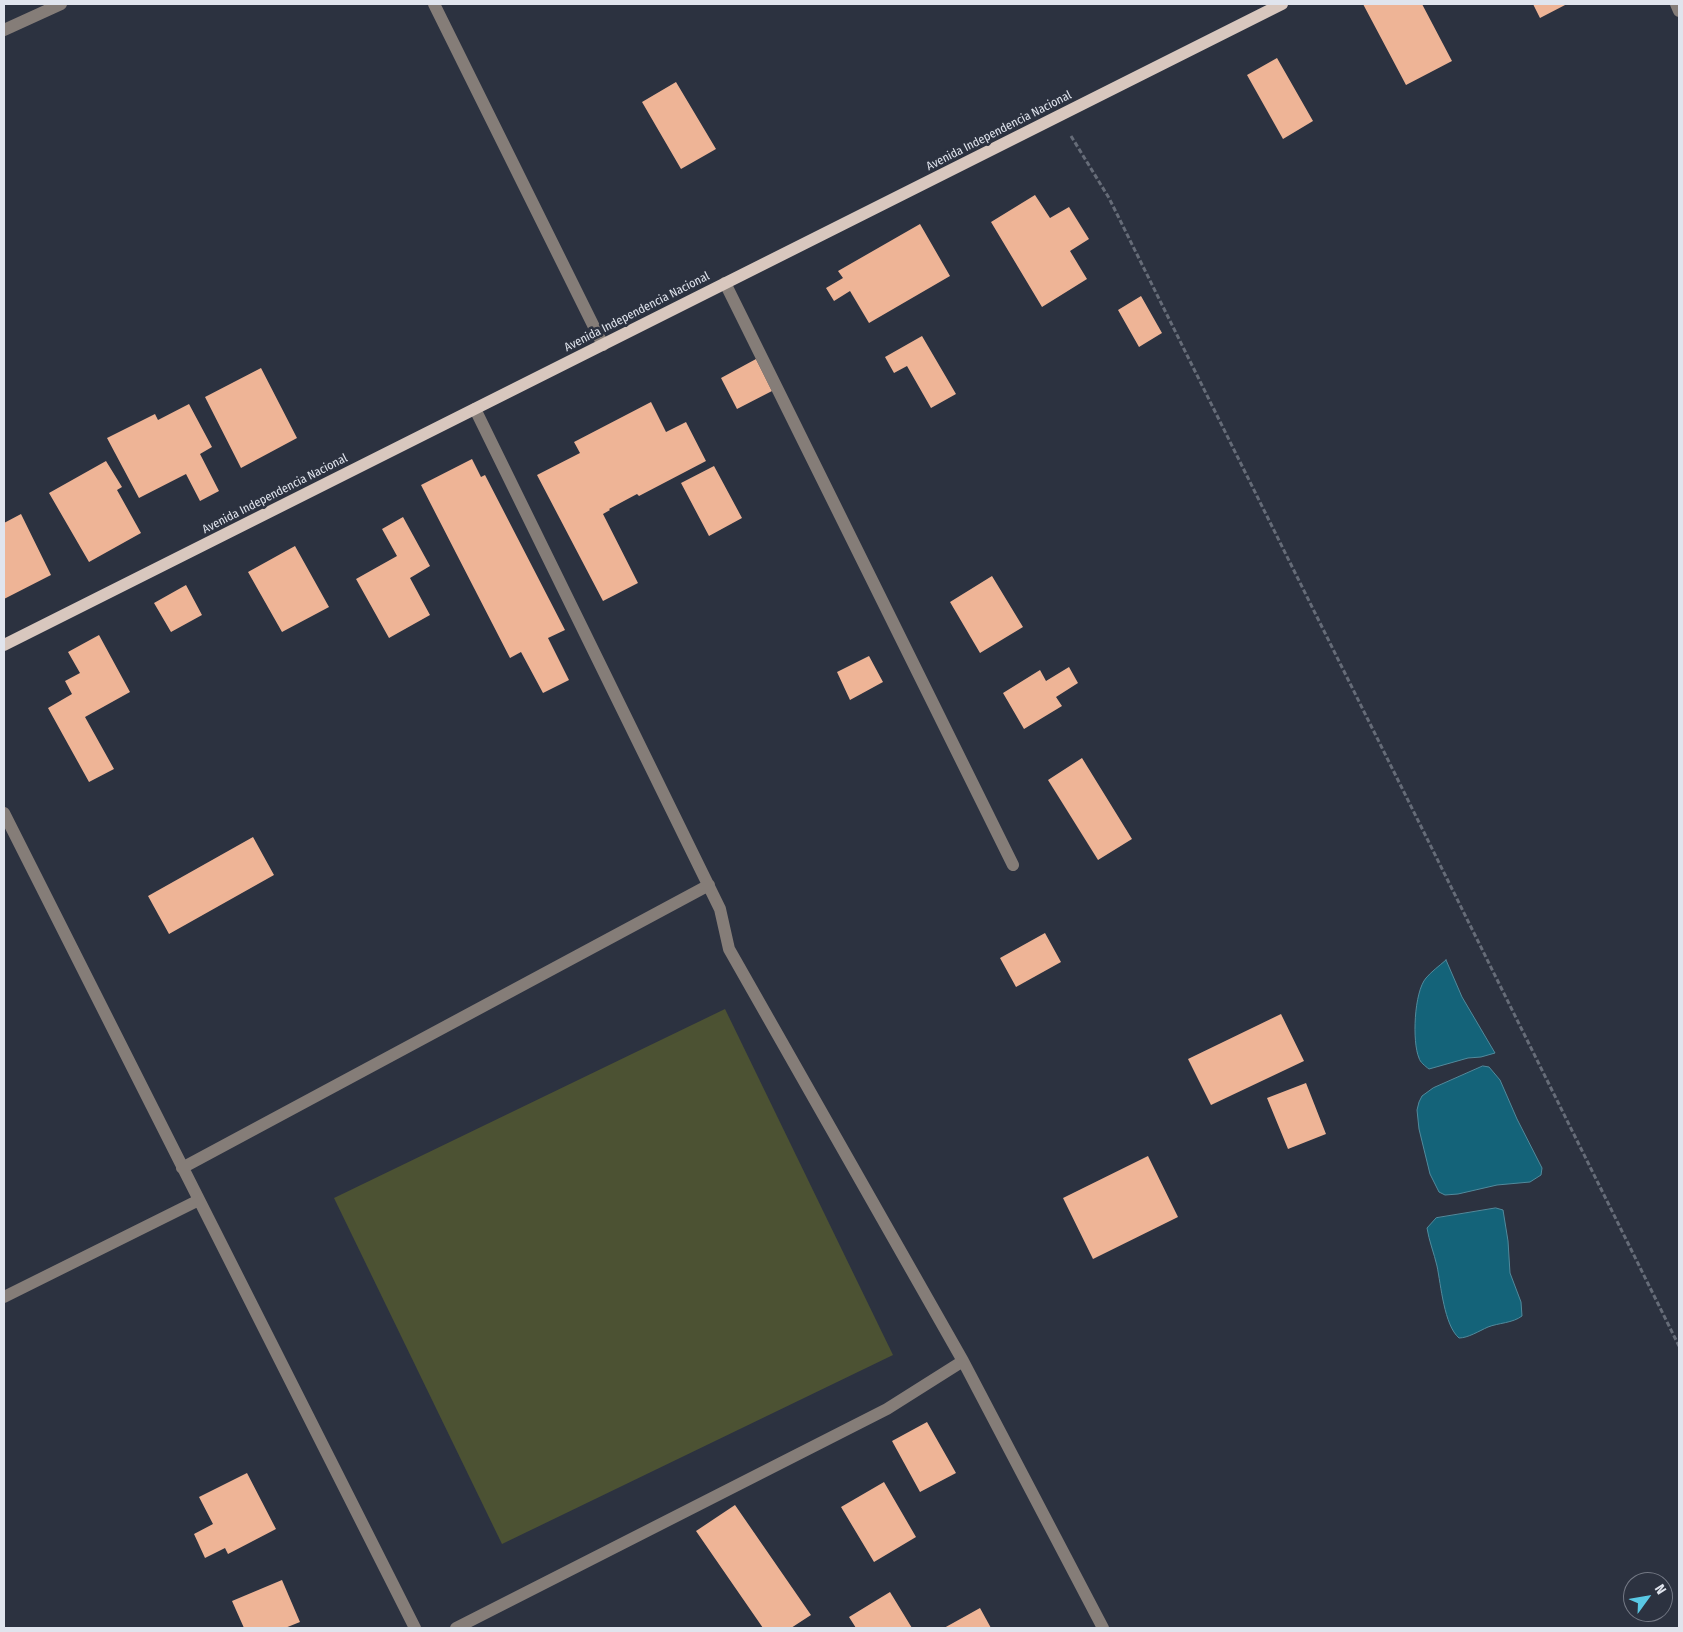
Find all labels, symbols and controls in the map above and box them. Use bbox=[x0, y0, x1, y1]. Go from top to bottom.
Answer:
street label: Avenida Independencia Nacional bbox=[924, 88, 1074, 174]
street label: Avenida Independencia Nacional bbox=[562, 269, 712, 355]
street label: Avenida Independencia Nacional bbox=[200, 451, 350, 537]
north arrow bbox=[1623, 1572, 1673, 1622]
text: N bbox=[1651, 1581, 1670, 1597]

